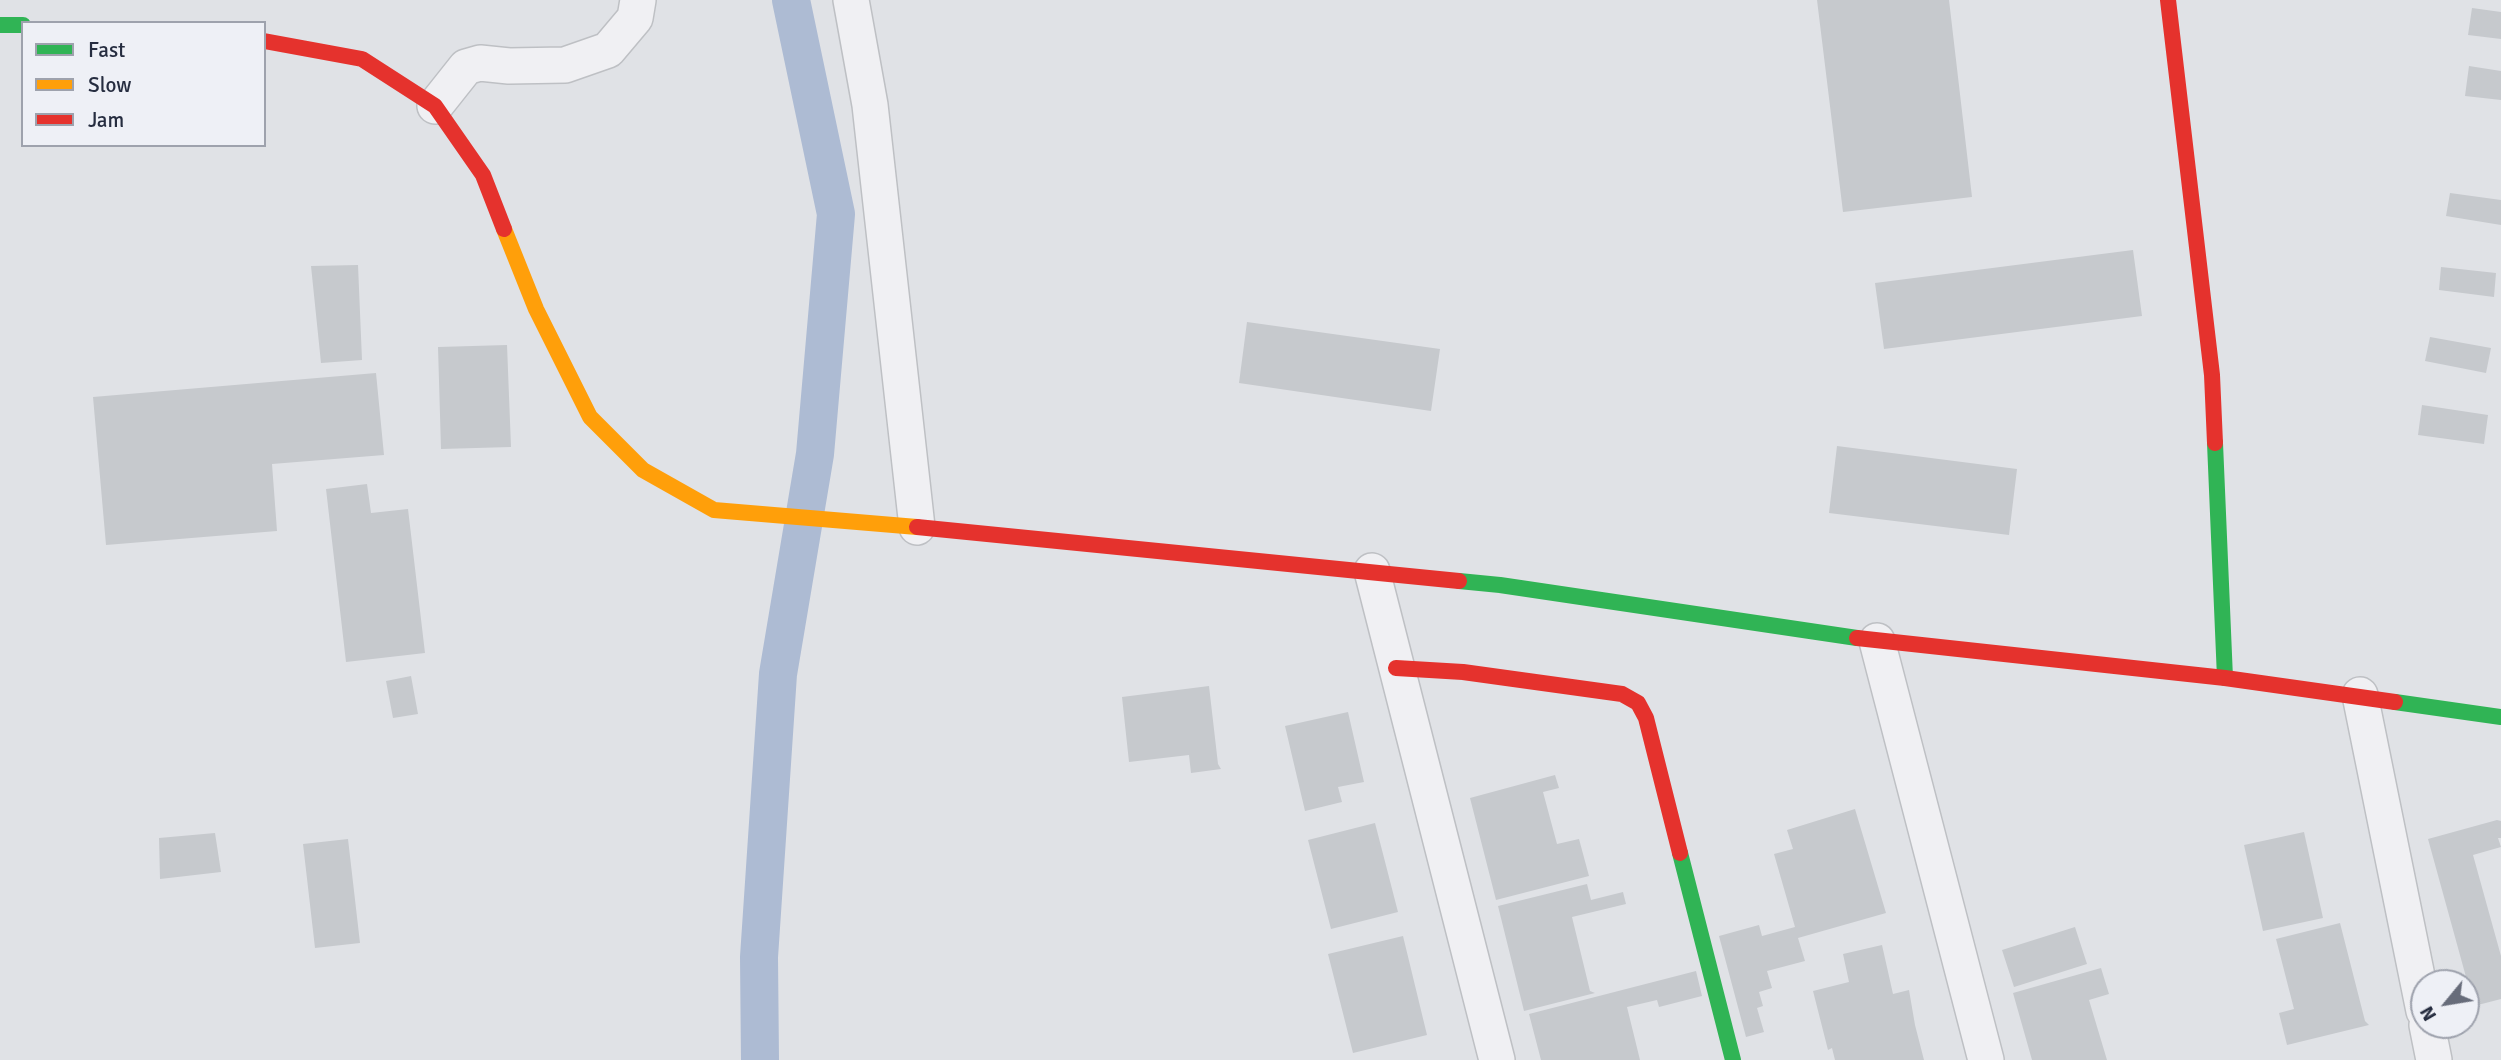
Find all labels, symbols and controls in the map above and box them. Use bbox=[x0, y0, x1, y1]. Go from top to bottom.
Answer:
legend bbox=[21, 21, 266, 147]
text: Fast bbox=[88, 37, 125, 63]
text: Slow bbox=[88, 72, 132, 98]
text: Jam bbox=[88, 107, 124, 133]
north arrow bbox=[2410, 969, 2480, 1039]
text: N bbox=[2415, 1002, 2442, 1025]

